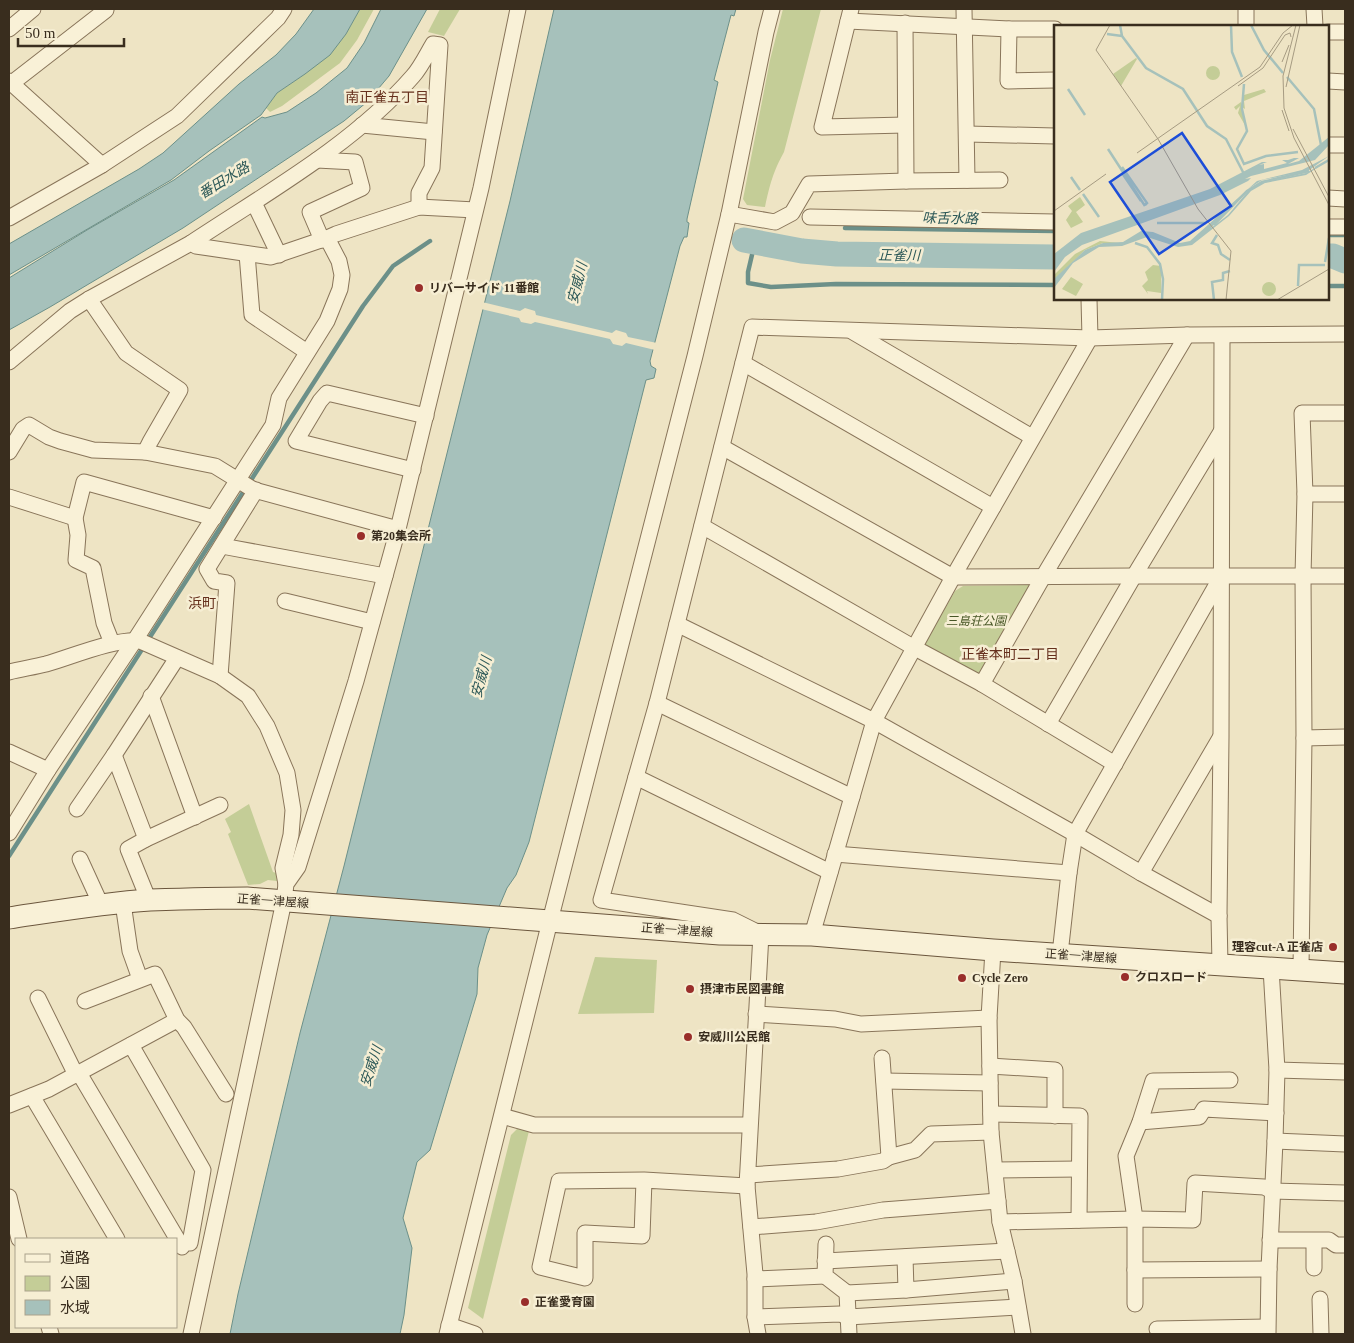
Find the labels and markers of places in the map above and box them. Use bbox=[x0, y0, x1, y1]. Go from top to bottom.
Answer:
place label: リバーサイド 11番館 bbox=[429, 281, 539, 295]
marker: リバーサイド 11番館 bbox=[413, 282, 425, 294]
place label: 第20集会所 bbox=[371, 529, 431, 543]
marker: 第20集会所 bbox=[355, 530, 367, 542]
place label: 理容cut-A 正雀店 bbox=[1232, 940, 1323, 954]
marker: 理容cut-A 正雀店 bbox=[1327, 941, 1339, 953]
place label: クロスロード bbox=[1135, 970, 1207, 984]
place label: Cycle Zero bbox=[972, 971, 1028, 985]
marker: クロスロード bbox=[1119, 971, 1131, 983]
marker: Cycle Zero bbox=[956, 972, 968, 984]
place label: 摂津市民図書館 bbox=[700, 982, 784, 996]
marker: 摂津市民図書館 bbox=[684, 983, 696, 995]
place label: 安威川公民館 bbox=[698, 1030, 770, 1044]
marker: 安威川公民館 bbox=[682, 1031, 694, 1043]
place label: 正雀愛育園 bbox=[535, 1295, 595, 1309]
marker: 正雀愛育園 bbox=[519, 1296, 531, 1308]

